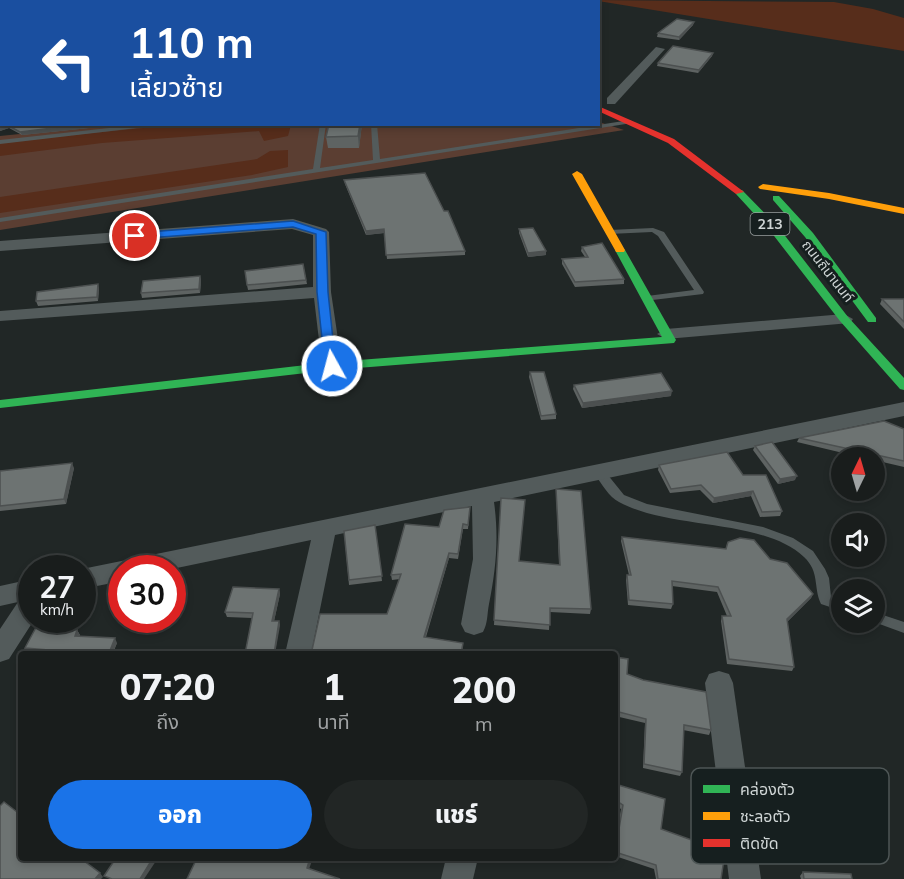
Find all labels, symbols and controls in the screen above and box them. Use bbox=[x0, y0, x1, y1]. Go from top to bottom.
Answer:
text: 110 m bbox=[129, 16, 254, 69]
icon: left bbox=[30, 24, 108, 102]
text: เลี้ยวซ้าย bbox=[129, 70, 223, 104]
pin bbox=[109, 210, 160, 261]
road number: 213 bbox=[750, 213, 790, 235]
icon: arrive bbox=[118, 219, 151, 252]
street label: ถนนถีนานนท์ bbox=[798, 236, 858, 306]
position arrow bbox=[300, 334, 364, 398]
north arrow bbox=[831, 447, 885, 501]
map controls bbox=[831, 447, 885, 633]
button: sound bbox=[831, 513, 885, 567]
speed limit sign: 30 bbox=[108, 555, 186, 633]
text: 27 bbox=[39, 568, 75, 606]
button: layers bbox=[831, 579, 885, 633]
text: km/h bbox=[40, 600, 74, 619]
text: 07:20 bbox=[120, 664, 215, 709]
text: 1 bbox=[323, 664, 344, 709]
text: 200 bbox=[451, 667, 516, 712]
text: ถึง bbox=[156, 709, 179, 734]
text: นาที bbox=[317, 709, 350, 734]
text: m bbox=[475, 711, 493, 736]
legend bbox=[691, 768, 889, 864]
text: คล่องตัว bbox=[740, 779, 795, 799]
button: ออก bbox=[48, 780, 312, 849]
button: แชร์ bbox=[324, 780, 588, 849]
text: ชะลอตัว bbox=[740, 806, 791, 826]
text: ติดขัด bbox=[740, 833, 779, 853]

